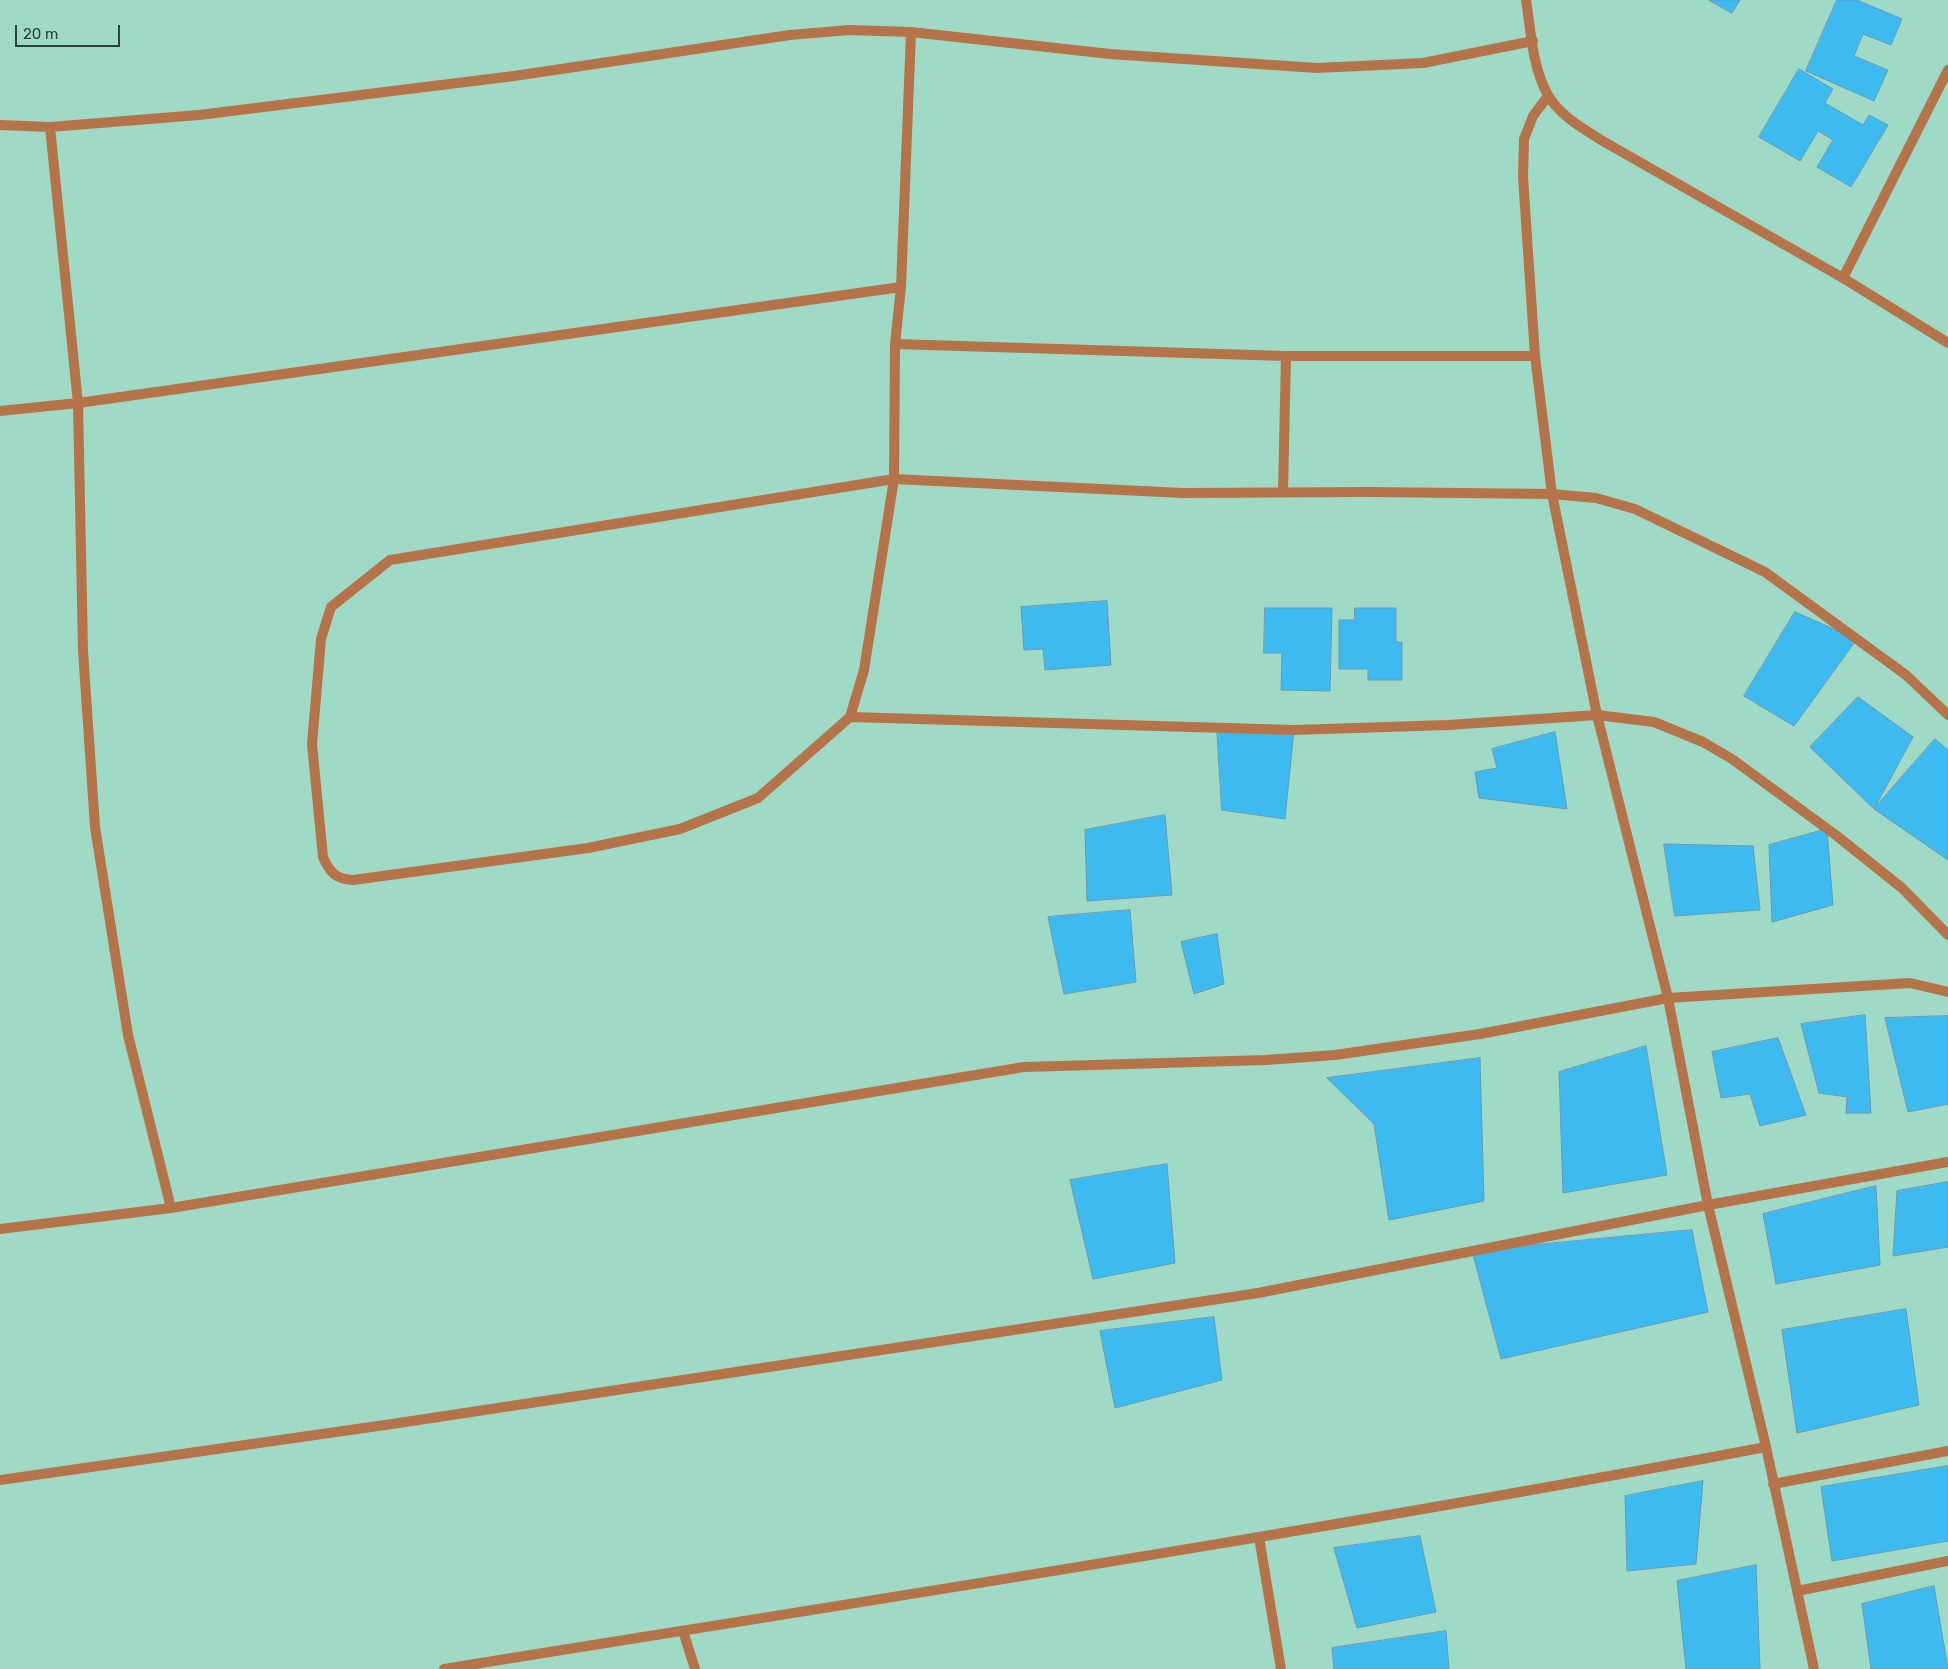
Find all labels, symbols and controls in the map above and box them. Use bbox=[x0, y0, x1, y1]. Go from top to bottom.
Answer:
scale bar bbox=[18, 15, 122, 47]
text: 20 m bbox=[23, 25, 58, 43]

